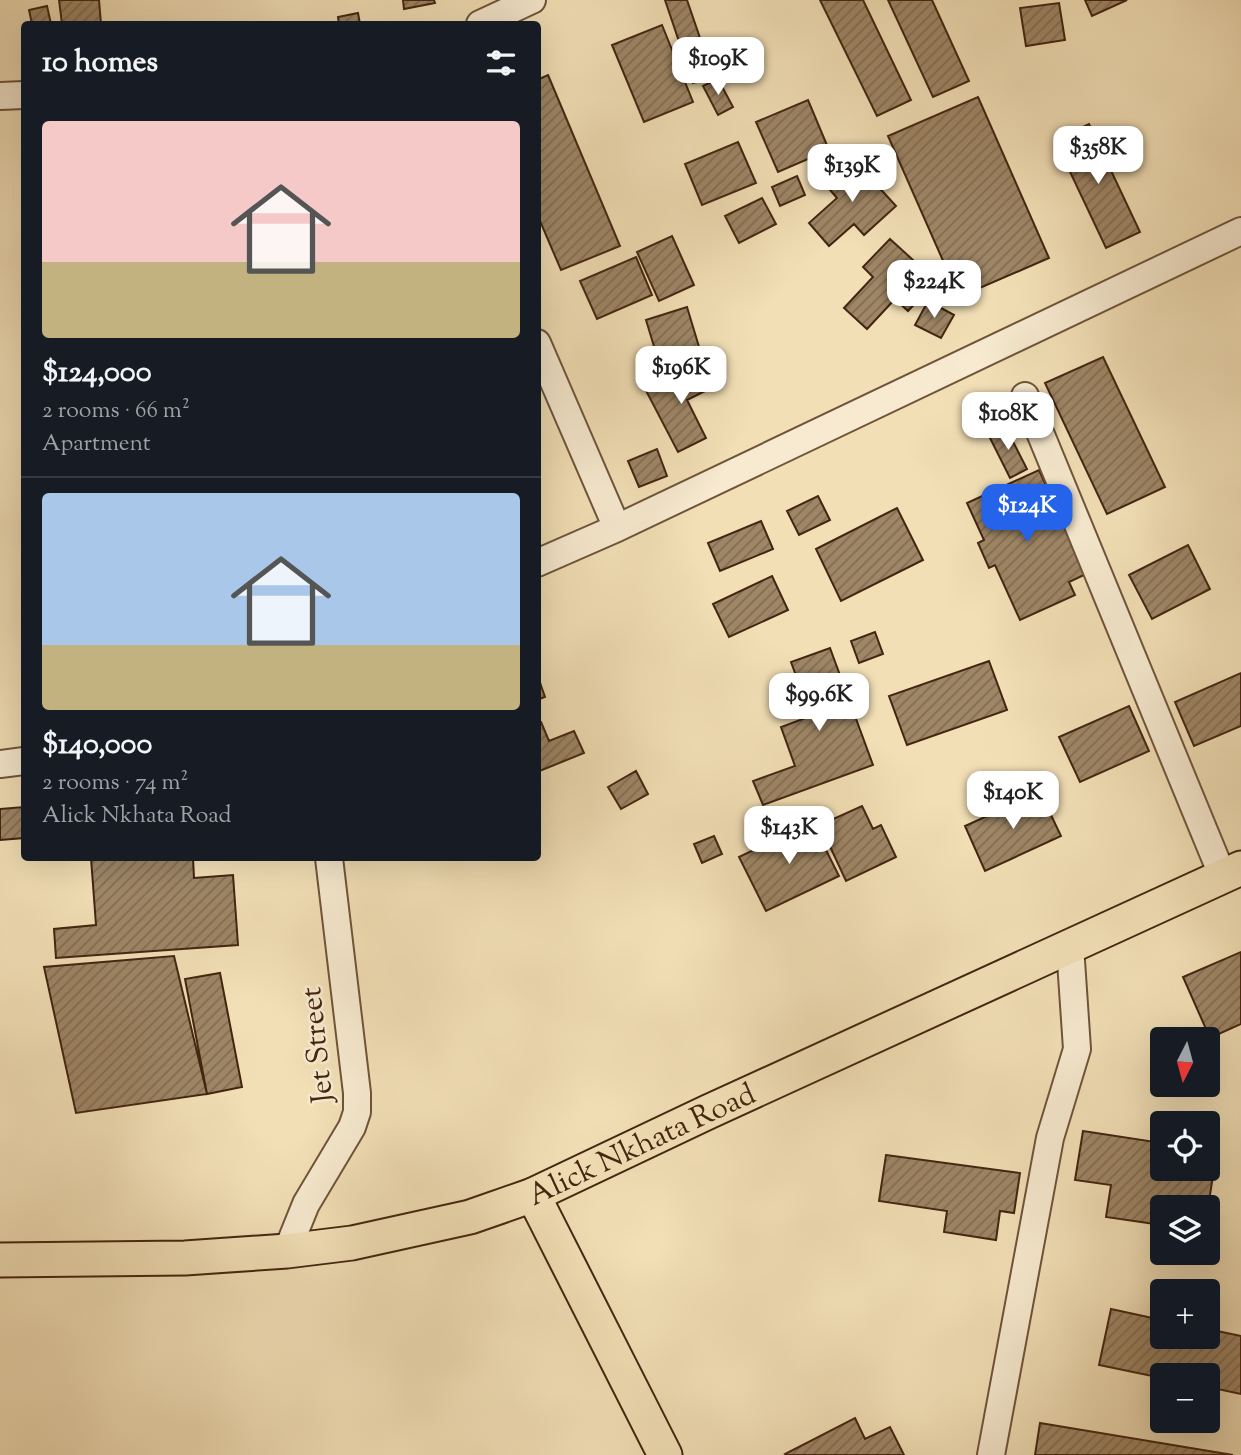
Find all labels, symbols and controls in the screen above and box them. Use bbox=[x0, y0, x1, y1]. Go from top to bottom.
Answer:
pin: $109K bbox=[669, 38, 767, 97]
text: 10 homes bbox=[42, 42, 158, 85]
text: $109K bbox=[688, 43, 748, 76]
icon: filters bbox=[482, 44, 520, 82]
pin: $358K bbox=[1049, 127, 1147, 186]
text: $358K bbox=[1069, 132, 1127, 165]
pin: $139K bbox=[803, 144, 901, 204]
text: $139K bbox=[824, 150, 881, 183]
icon: home bbox=[218, 166, 344, 292]
pin: $224K bbox=[885, 260, 983, 320]
text: $224K bbox=[903, 266, 965, 299]
pin: $196K bbox=[632, 346, 730, 406]
text: $124,000 bbox=[42, 352, 152, 395]
text: $196K bbox=[651, 352, 711, 385]
pin: $108K bbox=[959, 392, 1057, 452]
text: 2 rooms · 66 m² bbox=[42, 395, 190, 428]
text: $108K bbox=[978, 398, 1038, 431]
text: Apartment bbox=[42, 428, 151, 461]
pin: $124K bbox=[978, 484, 1076, 544]
text: $124K bbox=[997, 490, 1057, 523]
icon: home bbox=[218, 538, 344, 664]
pin: $99.6K bbox=[762, 674, 876, 733]
text: $99.6K bbox=[785, 679, 853, 712]
text: $140,000 bbox=[42, 724, 152, 767]
text: 2 rooms · 74 m² bbox=[42, 767, 188, 800]
pin: $140K bbox=[964, 772, 1062, 831]
text: $140K bbox=[983, 777, 1043, 810]
text: Alick Nkhata Road bbox=[42, 800, 232, 833]
pin: $143K bbox=[740, 806, 838, 866]
text: $143K bbox=[760, 812, 818, 845]
street label: Jet Street bbox=[291, 984, 346, 1107]
north arrow bbox=[1150, 1027, 1220, 1097]
map controls bbox=[1150, 1027, 1220, 1433]
street label: Alick Nkhata Road bbox=[521, 1074, 763, 1218]
button: locate bbox=[1150, 1111, 1220, 1181]
button: layers bbox=[1150, 1195, 1220, 1265]
button: + bbox=[1150, 1279, 1220, 1349]
button: − bbox=[1150, 1363, 1220, 1433]

